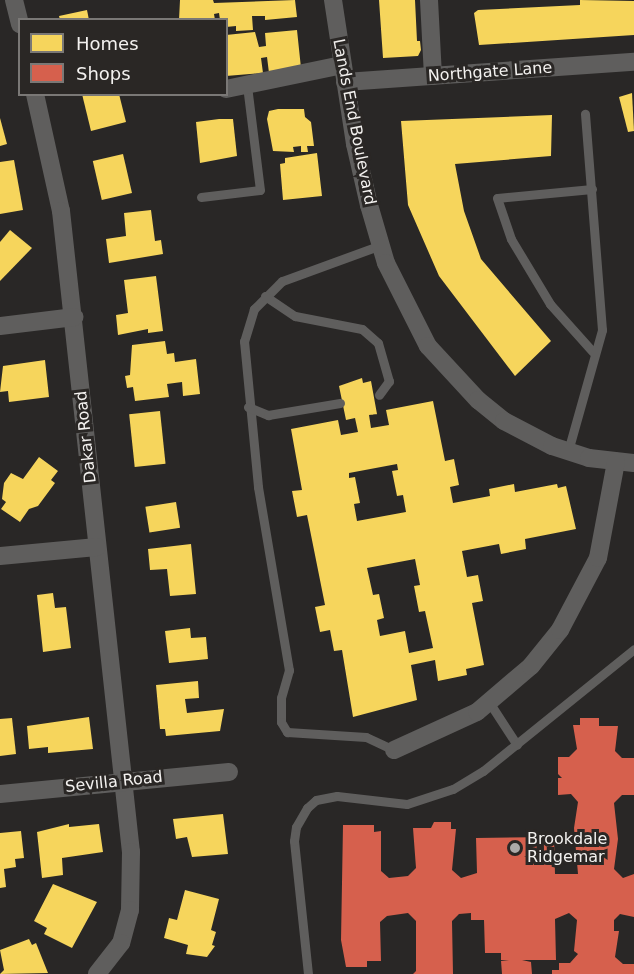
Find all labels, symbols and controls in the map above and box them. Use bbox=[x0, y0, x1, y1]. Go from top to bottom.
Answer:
legend bbox=[18, 18, 228, 96]
text: Homes bbox=[76, 33, 139, 54]
street label: Lands End Boulevard bbox=[328, 37, 380, 207]
street label: Northgate Lane bbox=[427, 58, 553, 86]
text: Shops bbox=[76, 63, 131, 84]
street label: Dakar Road bbox=[72, 390, 100, 484]
street label: Sevilla Road bbox=[64, 767, 164, 797]
place label: Brookdale Ridgemar bbox=[527, 829, 607, 867]
marker: Brookdale Ridgemar bbox=[508, 841, 522, 855]

